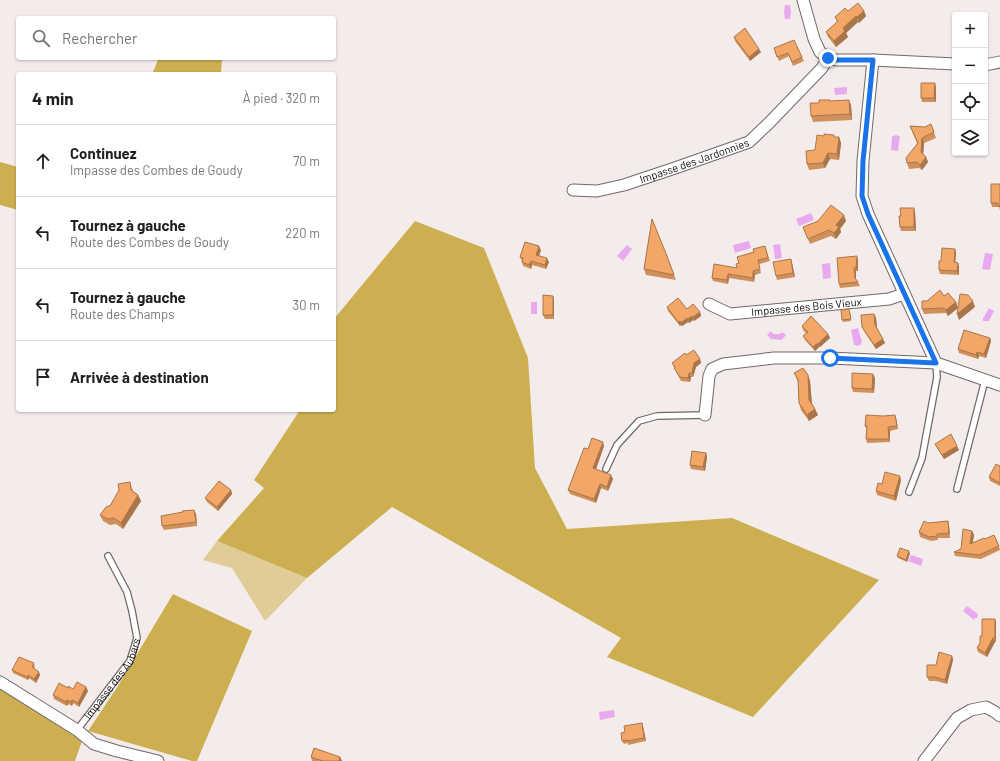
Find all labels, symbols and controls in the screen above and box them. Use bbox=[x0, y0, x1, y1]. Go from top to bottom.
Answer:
map controls bbox=[952, 12, 988, 156]
button: + bbox=[952, 12, 988, 48]
search box bbox=[16, 16, 336, 60]
icon: search bbox=[30, 27, 52, 49]
text: Rechercher bbox=[62, 29, 138, 47]
button: − bbox=[952, 48, 988, 84]
route end bbox=[819, 49, 837, 67]
button: locate bbox=[952, 84, 988, 120]
text: 4 min bbox=[32, 88, 74, 108]
text: À pied · 320 m bbox=[243, 90, 320, 106]
button: layers bbox=[952, 120, 988, 156]
street label: Impasse des Jardonnies bbox=[638, 135, 751, 185]
text: Continuez bbox=[70, 144, 137, 162]
icon: ahead bbox=[32, 150, 54, 172]
text: 70 m bbox=[293, 153, 320, 169]
text: Impasse des Combes de Goudy bbox=[70, 162, 243, 178]
text: Tournez à gauche bbox=[70, 216, 186, 234]
icon: left bbox=[32, 222, 54, 244]
text: 220 m bbox=[285, 225, 320, 241]
text: Route des Combes de Goudy bbox=[70, 234, 229, 250]
text: Tournez à gauche bbox=[70, 288, 186, 306]
icon: left bbox=[32, 294, 54, 316]
street label: Impasse des Bois Vieux bbox=[750, 295, 862, 318]
text: 30 m bbox=[293, 297, 320, 313]
text: Route des Champs bbox=[70, 306, 175, 322]
route start bbox=[821, 349, 839, 367]
icon: arrive bbox=[32, 366, 54, 388]
text: Arrivée à destination bbox=[70, 368, 209, 386]
street label: Impasse des Aubars bbox=[81, 636, 143, 721]

